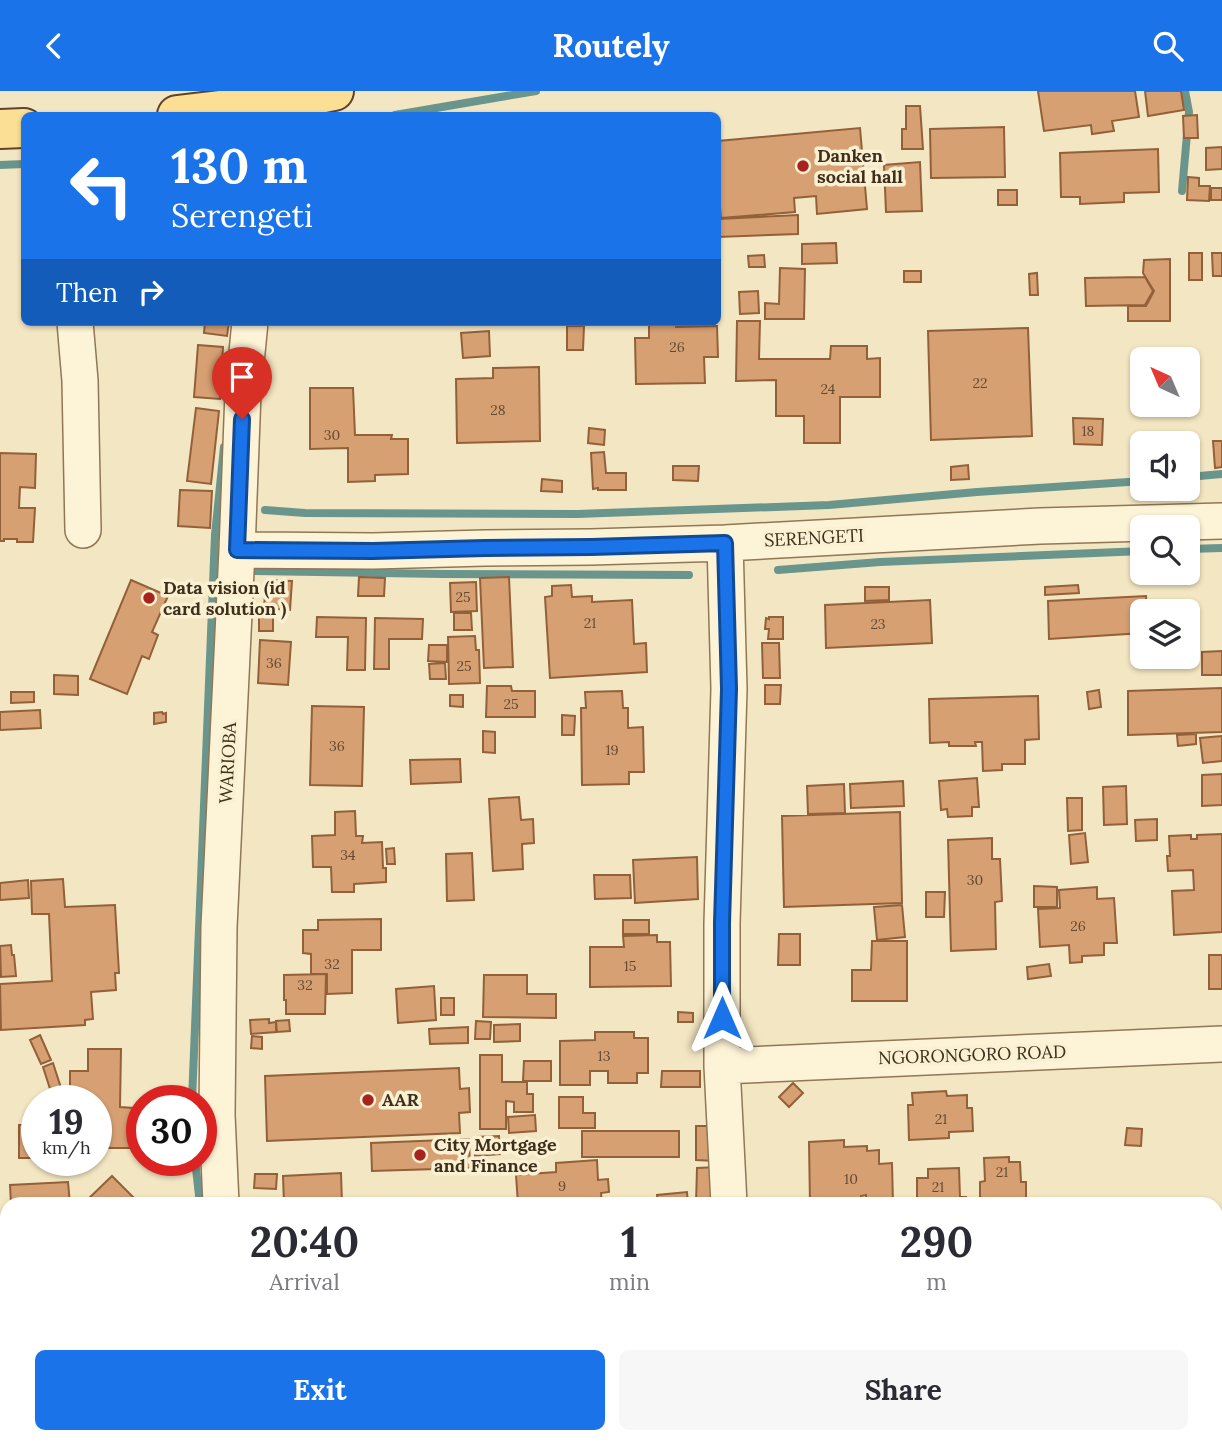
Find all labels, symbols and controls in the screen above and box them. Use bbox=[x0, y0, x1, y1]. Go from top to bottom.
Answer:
text: Routely bbox=[552, 25, 670, 66]
icon: back bbox=[35, 27, 73, 65]
icon: search bbox=[1149, 27, 1187, 65]
text: 130 m bbox=[171, 134, 307, 196]
icon: left bbox=[56, 140, 147, 231]
place label: Danken social hall bbox=[817, 144, 903, 188]
marker: Danken social hall bbox=[795, 158, 811, 174]
text: Serengeti bbox=[171, 195, 313, 236]
icon: right bbox=[132, 273, 170, 311]
text: Then bbox=[56, 276, 118, 309]
house number: 26 bbox=[669, 338, 685, 356]
pin bbox=[212, 347, 272, 419]
north arrow bbox=[1130, 347, 1200, 417]
map controls bbox=[1130, 347, 1200, 669]
icon: arrive bbox=[223, 358, 261, 396]
house number: 22 bbox=[972, 374, 988, 392]
house number: 24 bbox=[821, 380, 836, 398]
house number: 28 bbox=[490, 401, 506, 419]
house number: 18 bbox=[1082, 422, 1095, 440]
house number: 30 bbox=[324, 426, 340, 444]
button: sound bbox=[1130, 431, 1200, 501]
button: search bbox=[1130, 515, 1200, 585]
street label: SERENGETI bbox=[763, 523, 864, 552]
place label: Data vision (id card solution ) bbox=[163, 576, 286, 620]
house number: 25 bbox=[455, 588, 471, 606]
marker: Data vision (id card solution ) bbox=[141, 590, 157, 606]
button: layers bbox=[1130, 599, 1200, 669]
house number: 21 bbox=[584, 614, 596, 632]
house number: 23 bbox=[870, 615, 886, 633]
house number: 36 bbox=[266, 654, 282, 672]
house number: 25 bbox=[456, 657, 472, 675]
house number: 25 bbox=[503, 695, 519, 713]
street label: WARIOBA bbox=[214, 721, 241, 804]
house number: 36 bbox=[329, 737, 345, 755]
house number: 19 bbox=[605, 741, 619, 759]
house number: 34 bbox=[340, 846, 356, 864]
house number: 30 bbox=[967, 871, 983, 889]
house number: 26 bbox=[1070, 917, 1086, 935]
house number: 32 bbox=[324, 955, 340, 973]
house number: 15 bbox=[624, 957, 636, 975]
house number: 32 bbox=[297, 976, 313, 994]
position arrow bbox=[685, 981, 759, 1055]
street label: NGORONGORO ROAD bbox=[877, 1040, 1066, 1069]
house number: 13 bbox=[598, 1047, 611, 1065]
speed limit sign: 30 bbox=[126, 1085, 217, 1176]
place label: AAR bbox=[382, 1088, 419, 1111]
marker: AAR bbox=[360, 1092, 376, 1108]
text: 19 bbox=[49, 1099, 84, 1144]
house number: 21 bbox=[935, 1110, 947, 1128]
place label: City Mortgage and Finance bbox=[434, 1133, 557, 1177]
text: km/h bbox=[42, 1136, 91, 1159]
marker: City Mortgage and Finance bbox=[412, 1147, 428, 1163]
house number: 21 bbox=[996, 1163, 1008, 1181]
house number: 10 bbox=[844, 1170, 858, 1188]
house number: 9 bbox=[558, 1177, 566, 1195]
house number: 21 bbox=[932, 1178, 944, 1196]
text: 20:40 bbox=[250, 1215, 359, 1269]
text: 1 bbox=[621, 1215, 638, 1269]
text: 290 bbox=[900, 1215, 973, 1269]
text: Arrival bbox=[269, 1267, 340, 1296]
text: min bbox=[609, 1267, 650, 1296]
text: m bbox=[926, 1267, 947, 1296]
button: Exit bbox=[35, 1350, 605, 1430]
button: Share bbox=[619, 1350, 1188, 1430]

